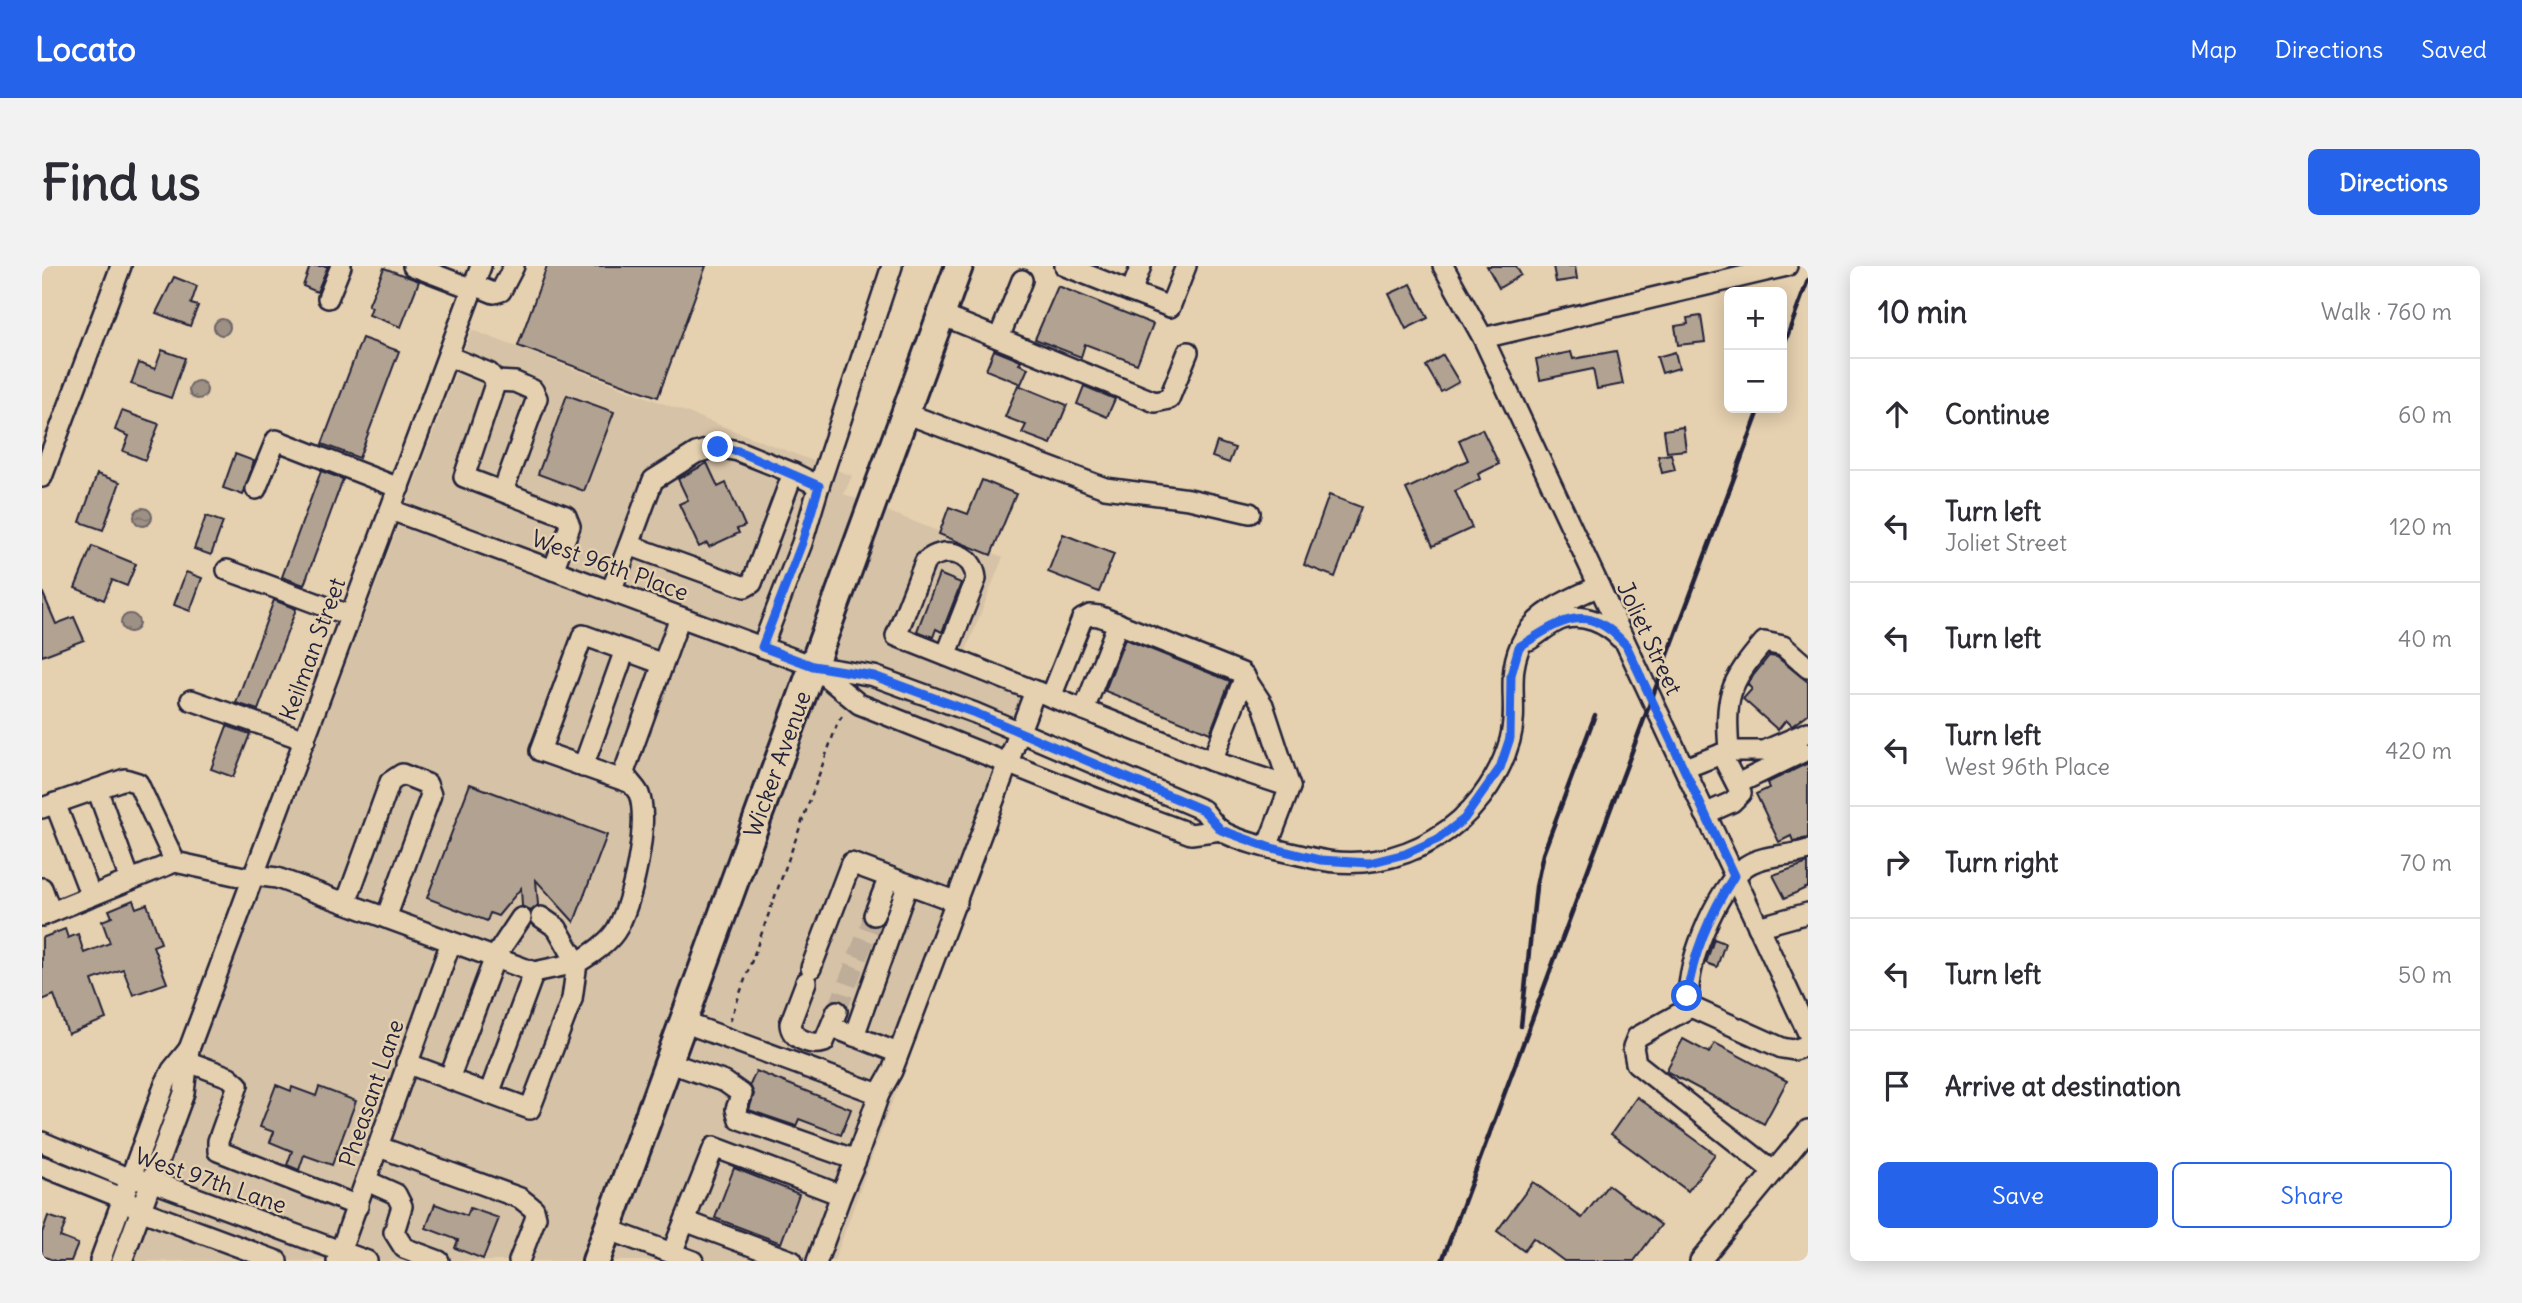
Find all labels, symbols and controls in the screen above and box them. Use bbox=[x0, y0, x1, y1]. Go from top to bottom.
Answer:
text: Locato bbox=[35, 28, 136, 70]
text: Map bbox=[2190, 34, 2237, 64]
text: Directions bbox=[2275, 34, 2383, 64]
text: Saved bbox=[2421, 34, 2487, 64]
button: Directions bbox=[2308, 149, 2480, 215]
text: Find us bbox=[42, 152, 200, 213]
map controls bbox=[1724, 287, 1787, 413]
button: + bbox=[1724, 287, 1787, 350]
text: 10 min bbox=[1878, 293, 1967, 331]
text: Walk · 760 m bbox=[2321, 297, 2452, 326]
button: − bbox=[1724, 350, 1787, 413]
icon: ahead bbox=[1878, 395, 1916, 433]
text: Continue bbox=[1945, 398, 2050, 431]
text: 60 m bbox=[2398, 400, 2452, 429]
route end bbox=[702, 431, 733, 462]
text: Turn left bbox=[1945, 495, 2041, 528]
icon: left bbox=[1878, 507, 1916, 545]
text: 120 m bbox=[2389, 512, 2452, 541]
street label: West 96th Place bbox=[528, 523, 692, 607]
text: Joliet Street bbox=[1945, 528, 2067, 557]
street label: Keilman Street bbox=[273, 573, 351, 724]
street label: Joliet Street bbox=[1611, 577, 1689, 700]
icon: left bbox=[1878, 619, 1916, 657]
text: Turn left bbox=[1945, 622, 2041, 655]
text: 40 m bbox=[2398, 624, 2452, 653]
street label: Wicker Avenue bbox=[737, 687, 817, 841]
text: Turn left bbox=[1945, 719, 2041, 752]
icon: left bbox=[1878, 731, 1916, 769]
text: 420 m bbox=[2385, 736, 2452, 765]
text: West 96th Place bbox=[1945, 752, 2110, 781]
icon: right bbox=[1878, 843, 1916, 881]
text: Turn right bbox=[1945, 846, 2058, 879]
text: 70 m bbox=[2400, 848, 2452, 877]
icon: left bbox=[1878, 955, 1916, 993]
text: Turn left bbox=[1945, 958, 2041, 991]
text: 50 m bbox=[2398, 960, 2452, 989]
route start bbox=[1671, 980, 1702, 1011]
street label: Pheasant Lane bbox=[332, 1016, 410, 1170]
icon: arrive bbox=[1878, 1067, 1916, 1105]
text: Arrive at destination bbox=[1945, 1070, 2181, 1103]
street label: West 97th Lane bbox=[131, 1141, 291, 1219]
button: Save bbox=[1878, 1162, 2158, 1228]
button: Share bbox=[2172, 1162, 2452, 1228]

